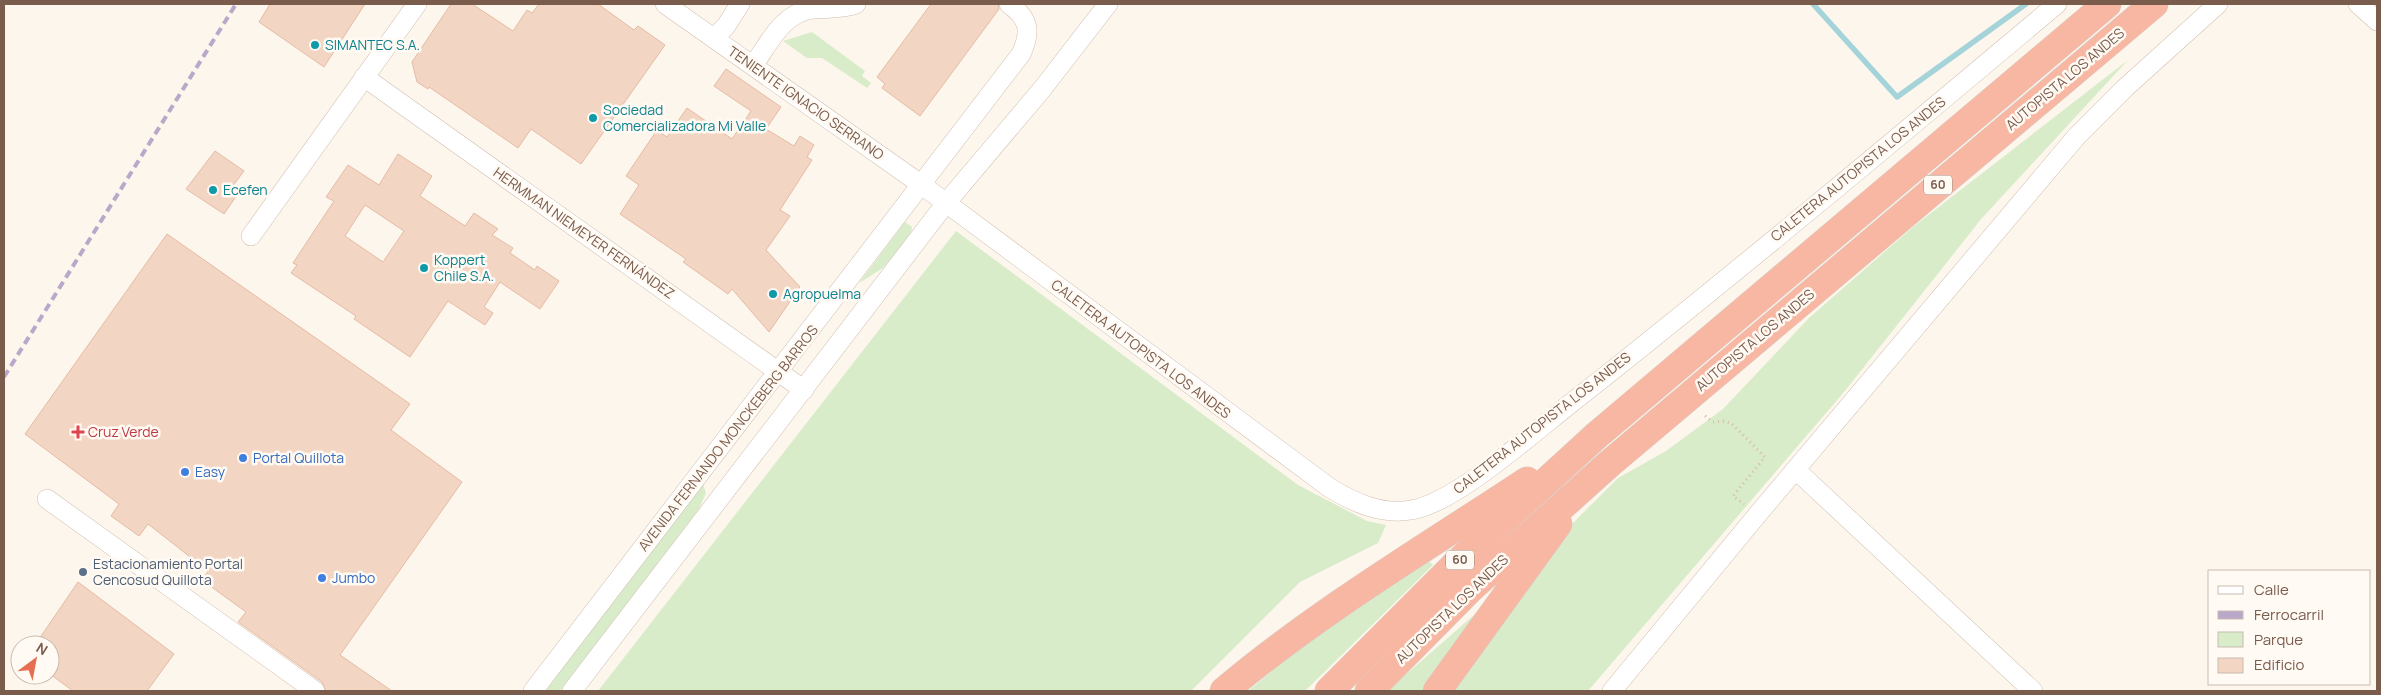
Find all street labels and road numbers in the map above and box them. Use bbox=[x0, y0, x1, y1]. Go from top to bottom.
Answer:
street label: AUTOPISTA LOS ANDES bbox=[2001, 23, 2128, 134]
street label: TENIENTE IGNACIO SERRANO bbox=[725, 41, 888, 164]
street label: CALETERA AUTOPISTA LOS ANDES bbox=[1766, 92, 1949, 245]
street label: HERMMAN NIEMEYER FERNÁNDEZ bbox=[490, 163, 679, 303]
road number: 60 bbox=[1924, 176, 1952, 194]
street label: CALETERA AUTOPISTA LOS ANDES bbox=[1048, 275, 1235, 423]
street label: AUTOPISTA LOS ANDES bbox=[1691, 284, 1818, 395]
street label: AVENIDA FERNANDO MONCKEBERG BARROS bbox=[633, 320, 822, 555]
street label: CALETERA AUTOPISTA LOS ANDES bbox=[1449, 347, 1635, 498]
street label: AUTOPISTA LOS ANDES bbox=[1391, 550, 1512, 667]
road number: 60 bbox=[1446, 550, 1474, 570]

